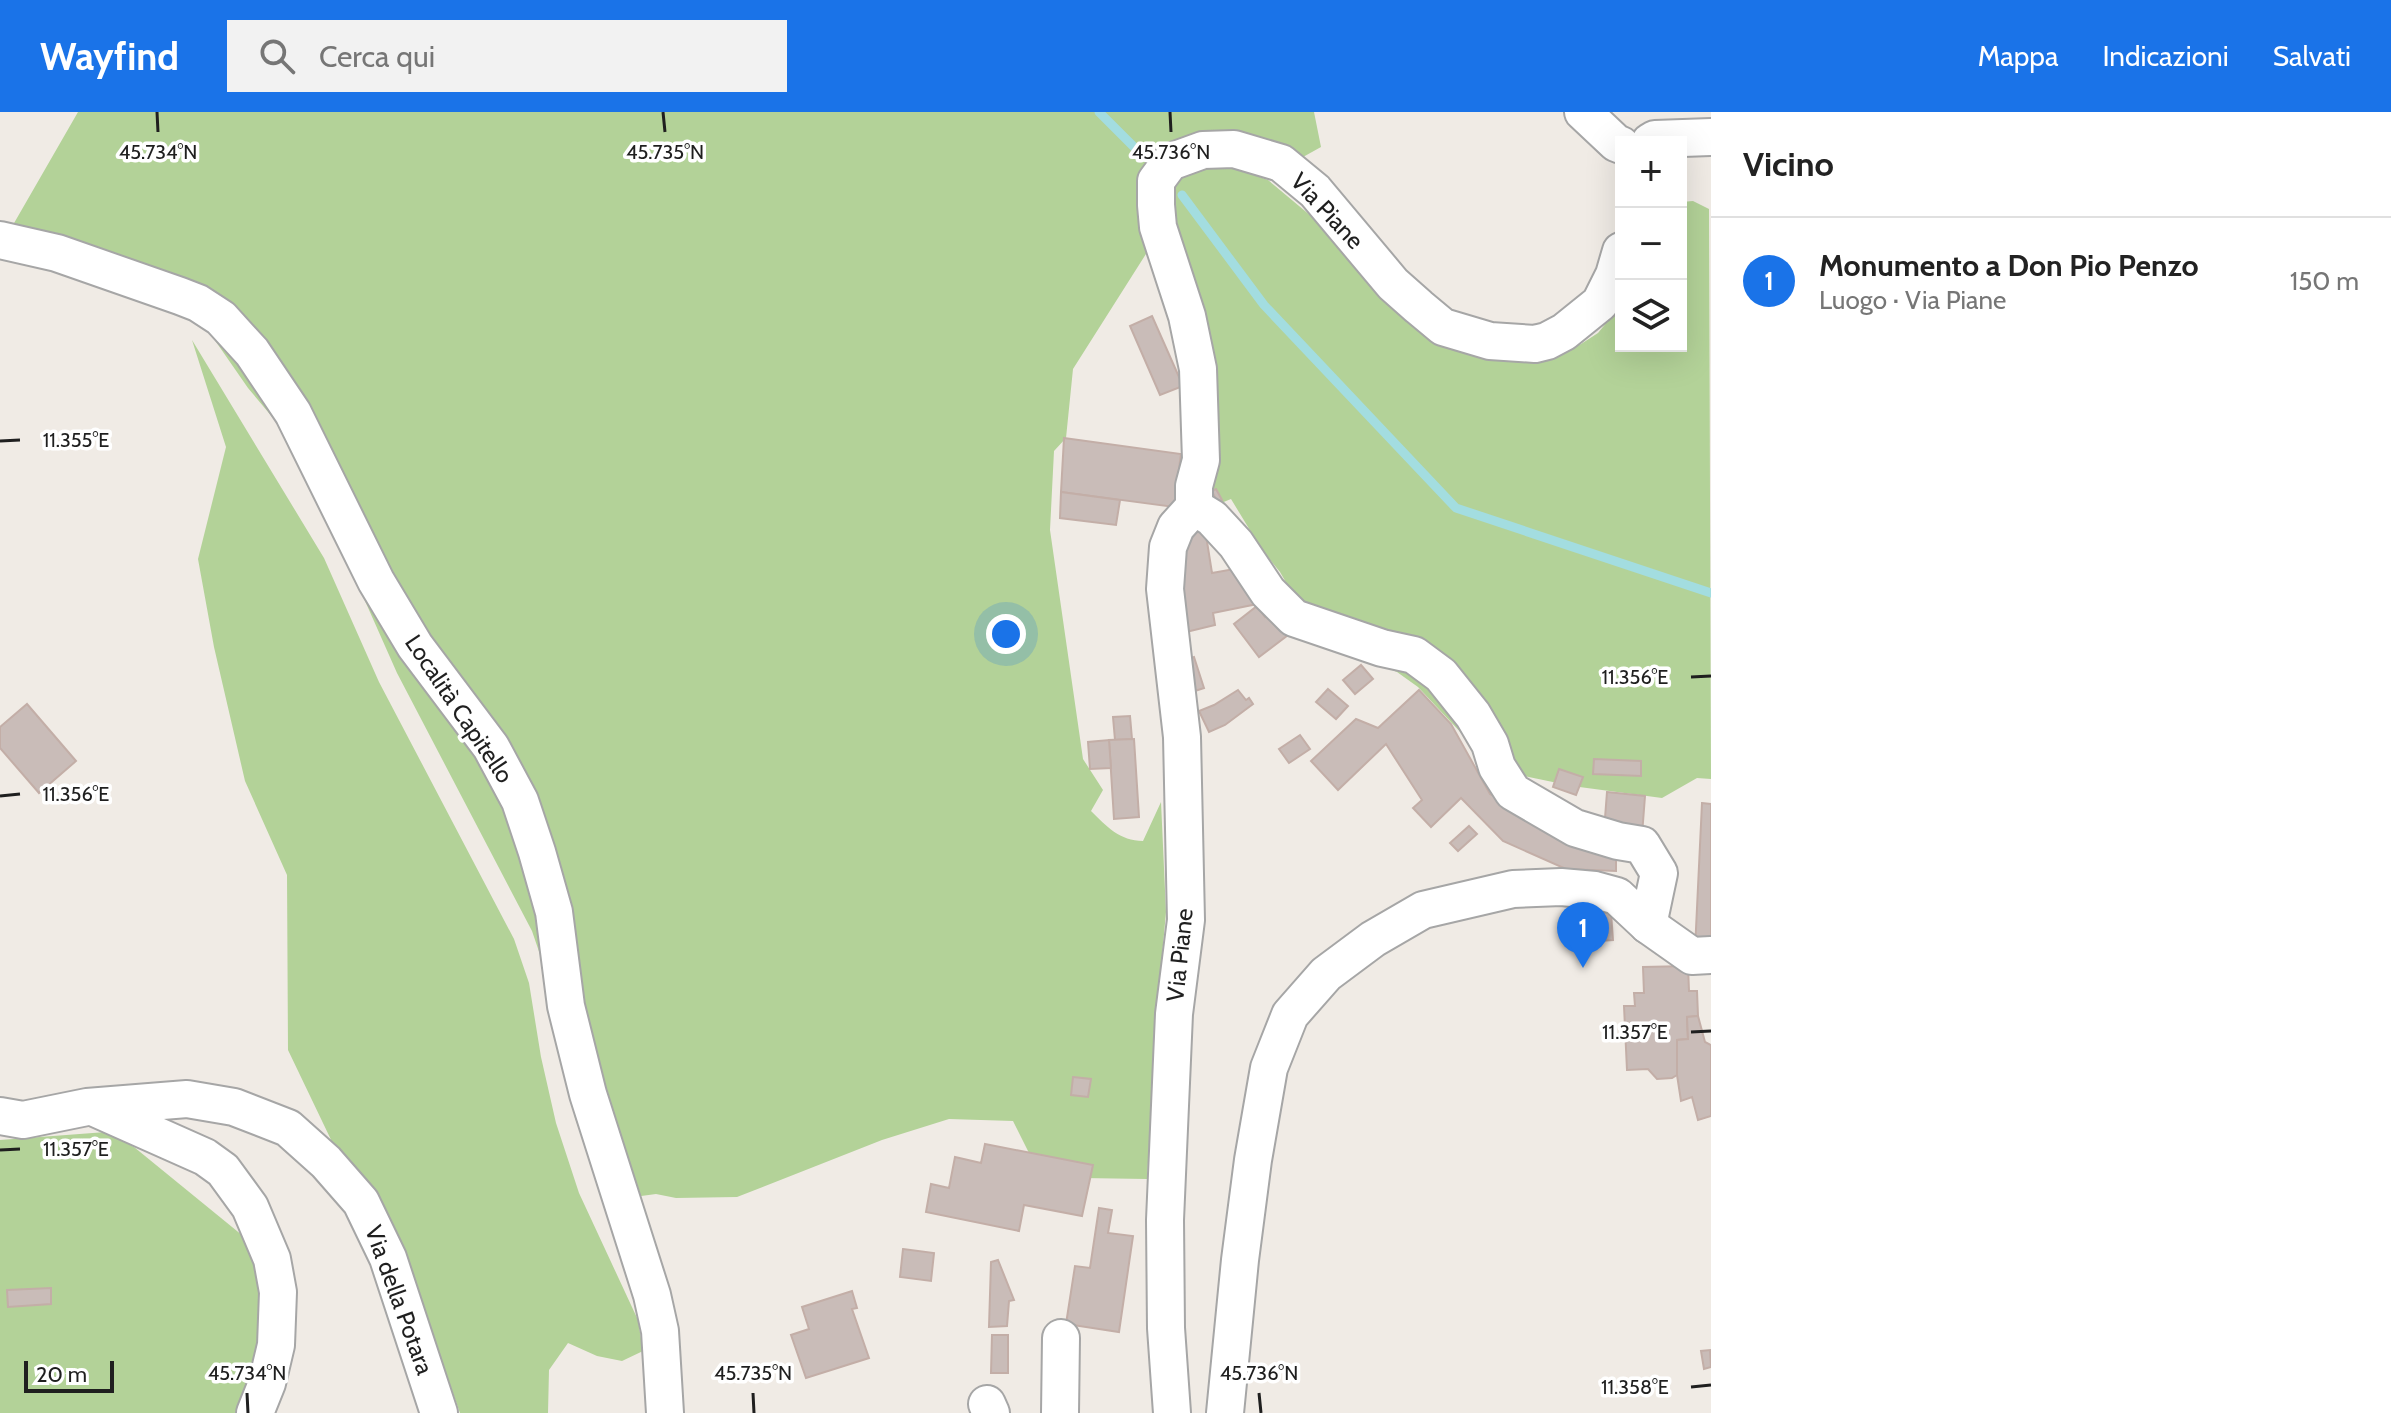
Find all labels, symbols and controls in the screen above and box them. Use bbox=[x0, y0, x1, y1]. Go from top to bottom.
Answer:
search box bbox=[227, 20, 787, 92]
text: Wayfind bbox=[40, 33, 179, 80]
icon: search bbox=[255, 34, 299, 78]
text: Cerca qui bbox=[319, 38, 435, 75]
text: Mappa bbox=[1978, 39, 2058, 73]
text: Indicazioni bbox=[2102, 39, 2229, 73]
text: Salvati bbox=[2273, 39, 2351, 73]
map controls bbox=[1615, 136, 1687, 352]
button: + bbox=[1615, 136, 1687, 208]
text: 45.734°N bbox=[119, 140, 197, 164]
text: 45.735°N bbox=[626, 140, 704, 164]
text: 45.736°N bbox=[1132, 140, 1210, 164]
text: Vicino bbox=[1743, 143, 1834, 185]
street label: Via Piane bbox=[1285, 167, 1370, 255]
button: − bbox=[1615, 208, 1687, 280]
text: Monumento a Don Pio Penzo bbox=[1819, 247, 2199, 284]
text: 1 bbox=[1764, 265, 1774, 297]
text: 150 m bbox=[2290, 265, 2359, 297]
button: layers bbox=[1615, 280, 1687, 352]
text: Luogo · Via Piane bbox=[1819, 284, 2006, 316]
text: 11.355°E bbox=[43, 428, 109, 452]
your location bbox=[986, 614, 1026, 654]
street label: Località Capitello bbox=[399, 629, 520, 788]
text: 11.356°E bbox=[1602, 665, 1668, 689]
text: 11.356°E bbox=[43, 782, 109, 806]
pin: 1 bbox=[1557, 902, 1609, 968]
street label: Via Piane bbox=[1160, 907, 1199, 1003]
text: 11.357°E bbox=[1602, 1020, 1668, 1044]
text: 11.357°E bbox=[43, 1137, 109, 1161]
street label: Via della Potara bbox=[359, 1221, 440, 1379]
scale bar bbox=[24, 1357, 114, 1393]
text: 20 m bbox=[36, 1361, 87, 1388]
text: 45.734°N bbox=[208, 1361, 286, 1385]
text: 45.735°N bbox=[714, 1361, 792, 1385]
text: 45.736°N bbox=[1220, 1361, 1298, 1385]
text: 11.358°E bbox=[1601, 1375, 1669, 1399]

